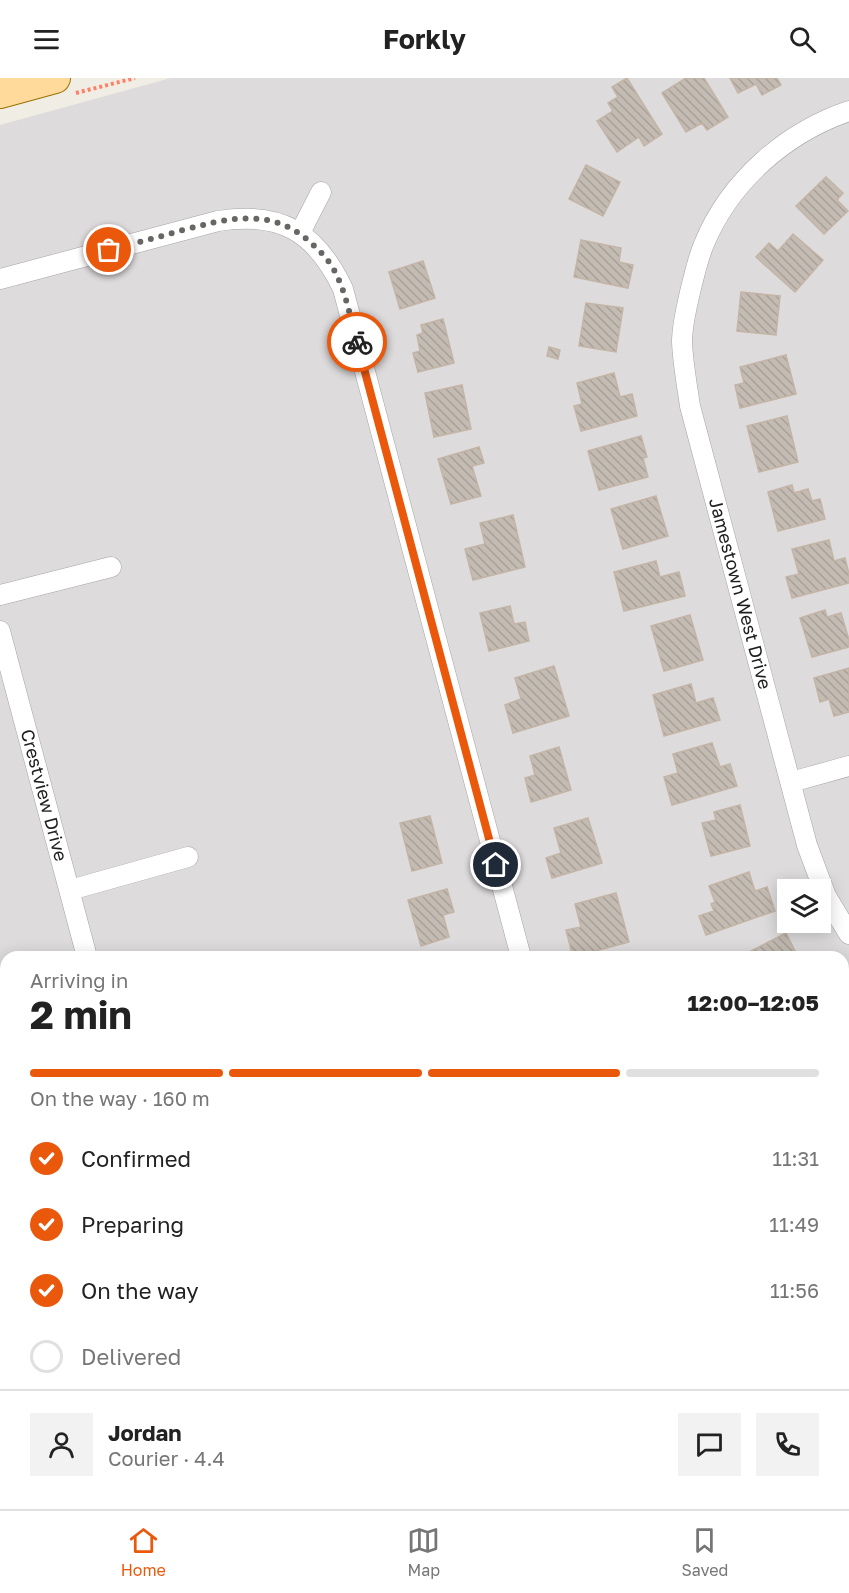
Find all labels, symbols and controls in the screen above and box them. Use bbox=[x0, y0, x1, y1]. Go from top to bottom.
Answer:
icon: menu bbox=[30, 23, 63, 56]
text: Forkly bbox=[383, 23, 466, 55]
icon: search bbox=[786, 23, 819, 56]
pin bbox=[83, 224, 134, 275]
icon: bag bbox=[92, 233, 125, 266]
courier bbox=[327, 312, 387, 372]
icon: bike bbox=[341, 326, 374, 359]
street label: Jamestown West Drive bbox=[705, 495, 777, 691]
street label: Crestview Drive bbox=[17, 727, 73, 863]
pin bbox=[470, 839, 521, 890]
icon: home bbox=[479, 848, 512, 881]
map controls bbox=[777, 879, 831, 933]
button: layers bbox=[777, 879, 831, 933]
text: Arriving in bbox=[30, 968, 128, 992]
text: 12:00–12:05 bbox=[687, 989, 819, 1016]
text: 2 min bbox=[30, 991, 132, 1038]
text: On the way · 160 m bbox=[30, 1086, 210, 1110]
icon: check bbox=[30, 1142, 63, 1175]
text: Confirmed bbox=[81, 1145, 191, 1172]
text: 11:31 bbox=[772, 1146, 819, 1170]
icon: check bbox=[30, 1208, 63, 1241]
text: Preparing bbox=[81, 1211, 184, 1238]
text: 11:49 bbox=[769, 1212, 819, 1236]
icon: check bbox=[30, 1274, 63, 1307]
text: On the way bbox=[81, 1277, 199, 1304]
text: 11:56 bbox=[770, 1278, 819, 1302]
text: Delivered bbox=[81, 1343, 181, 1370]
button: person bbox=[30, 1413, 93, 1476]
button: chat bbox=[678, 1413, 741, 1476]
button: phone bbox=[756, 1413, 819, 1476]
text: Jordan bbox=[108, 1419, 182, 1446]
text: Courier · 4.4 bbox=[108, 1446, 225, 1470]
tab: Home bbox=[121, 1524, 166, 1580]
tab: Map bbox=[407, 1524, 440, 1580]
tab: Saved bbox=[682, 1524, 728, 1580]

